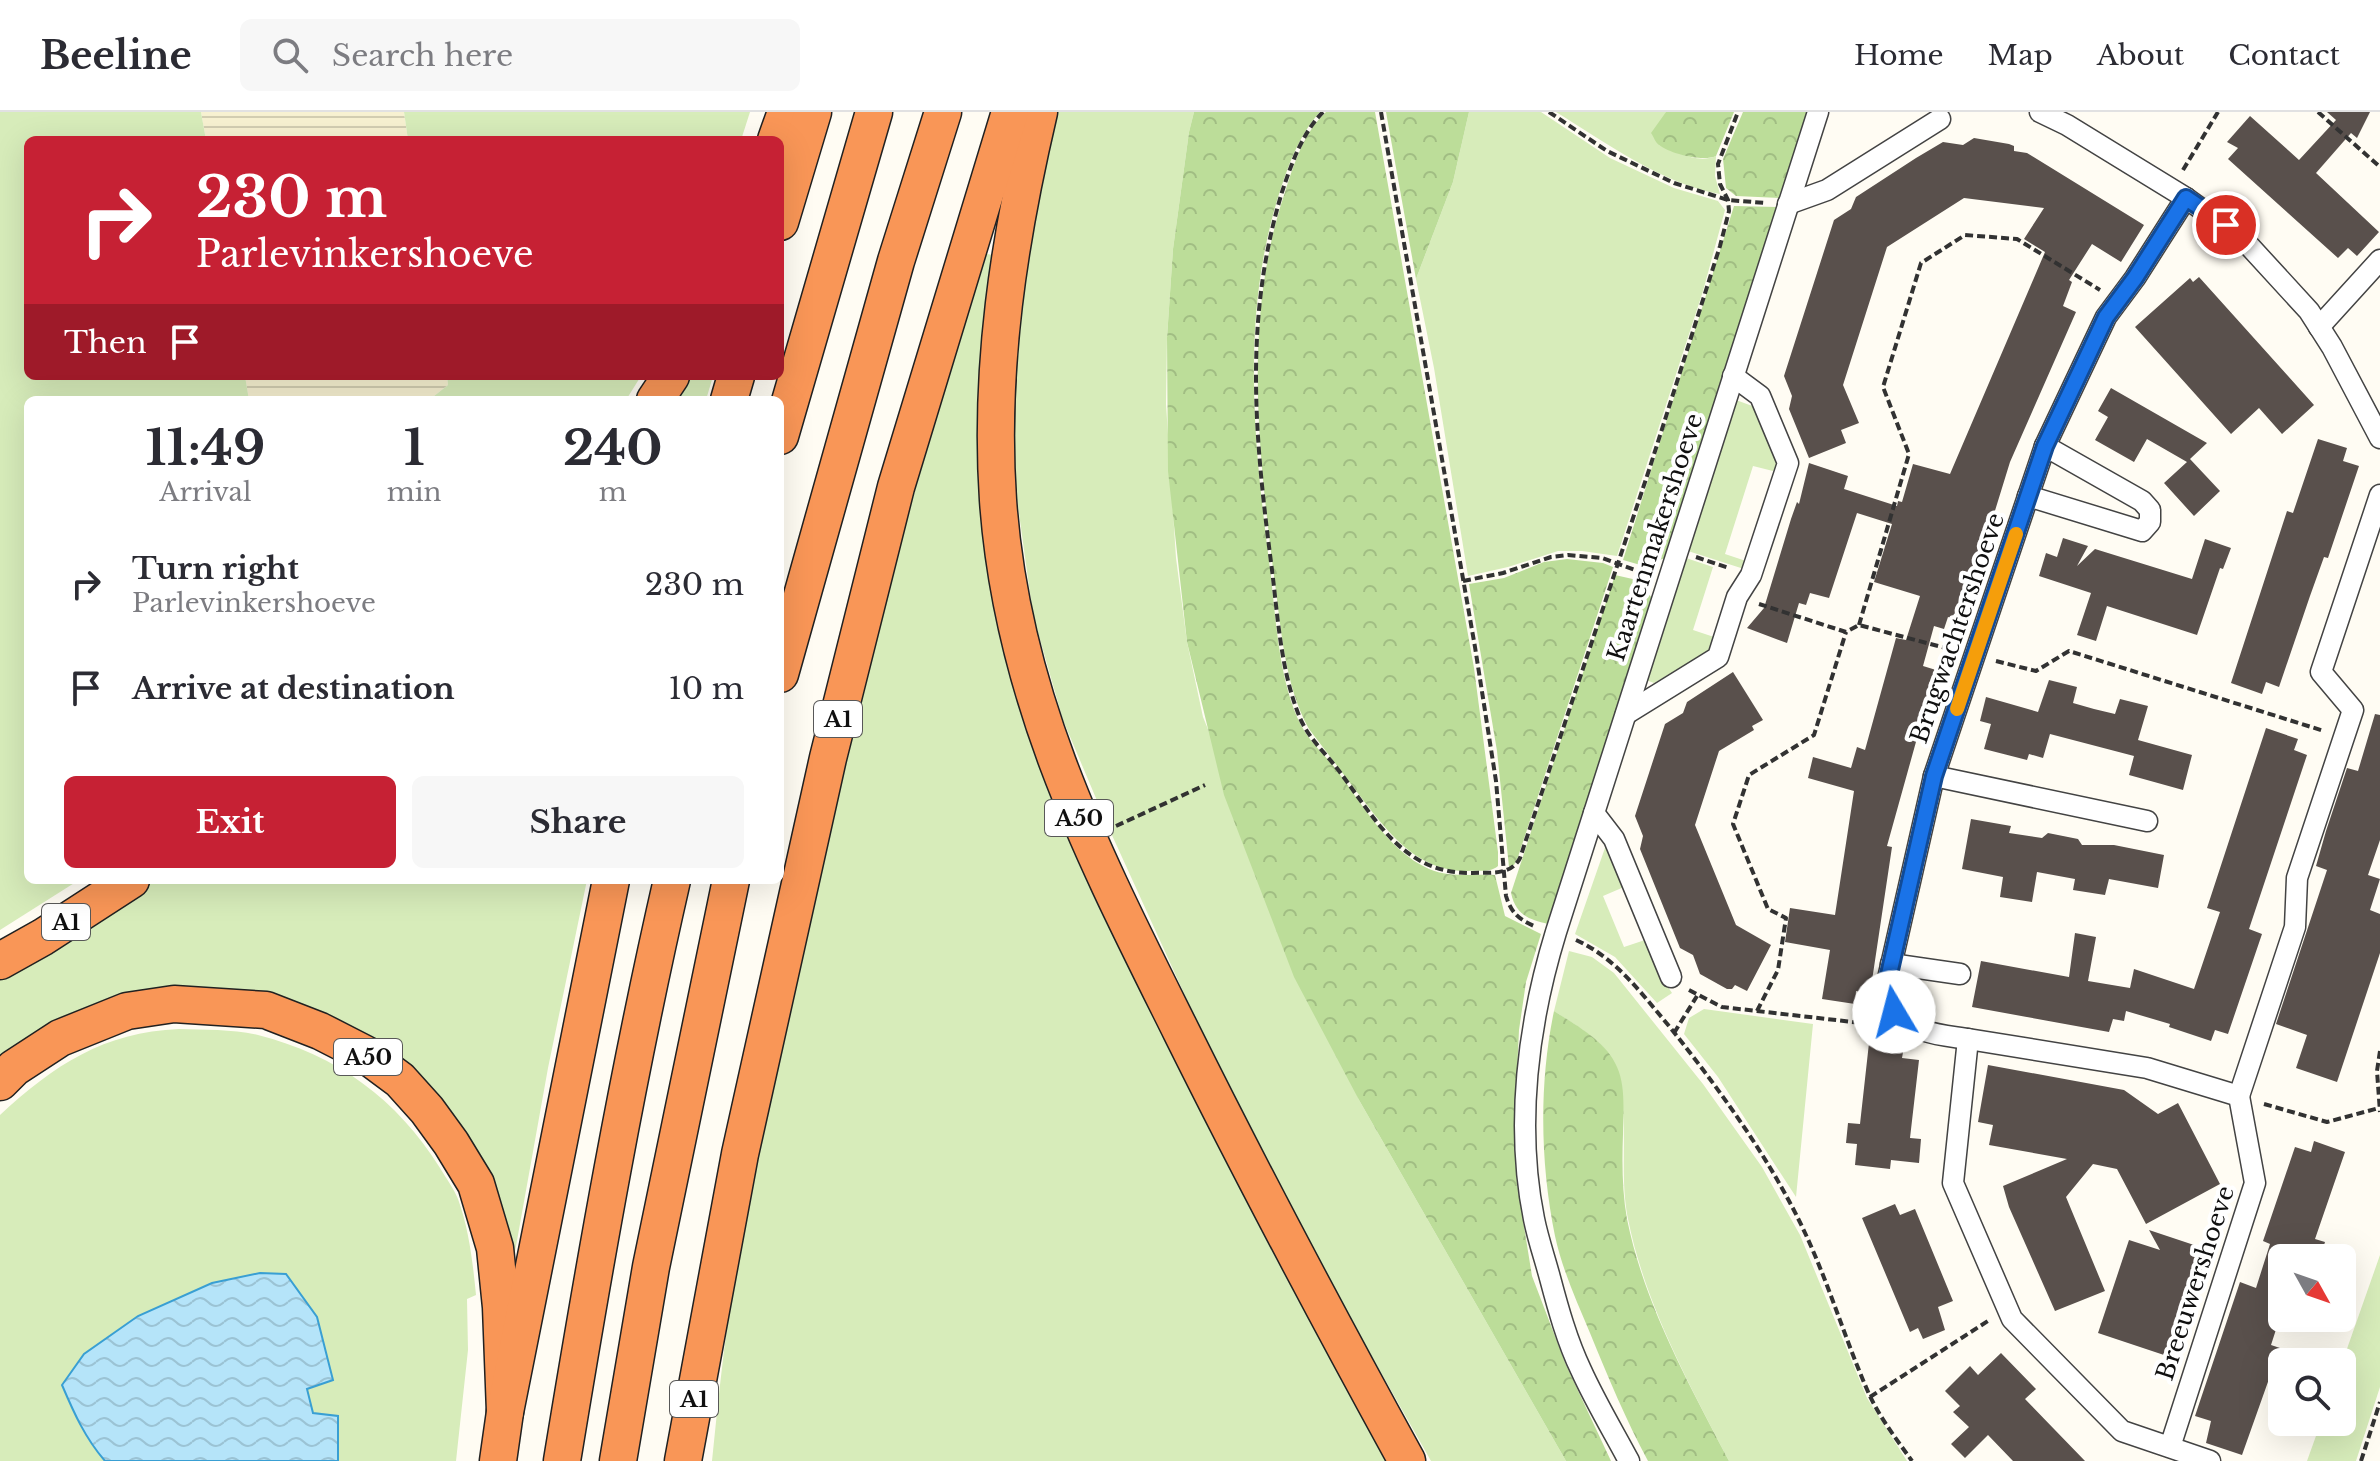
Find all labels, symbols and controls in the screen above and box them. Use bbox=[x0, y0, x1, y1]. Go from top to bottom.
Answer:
search box bbox=[240, 19, 800, 91]
text: Beeline bbox=[40, 32, 192, 79]
icon: search bbox=[268, 33, 312, 77]
text: Search here bbox=[332, 37, 513, 74]
text: Home bbox=[1854, 38, 1944, 73]
text: Map bbox=[1988, 38, 2053, 73]
text: About bbox=[2097, 38, 2184, 73]
text: Contact bbox=[2228, 38, 2340, 73]
text: 230 m bbox=[196, 163, 387, 232]
icon: right bbox=[64, 168, 168, 272]
pin bbox=[2192, 191, 2260, 259]
icon: arrive bbox=[2204, 203, 2248, 247]
text: Parlevinkershoeve bbox=[196, 232, 534, 277]
icon: arrive bbox=[163, 320, 207, 364]
text: Then bbox=[64, 324, 147, 361]
street label: Kaartenmakershoeve bbox=[1601, 410, 1709, 664]
text: 11:49 bbox=[146, 418, 265, 478]
text: 1 bbox=[404, 418, 425, 478]
text: 240 bbox=[563, 418, 662, 478]
text: Arrival bbox=[159, 476, 251, 508]
text: min bbox=[387, 476, 442, 508]
text: m bbox=[599, 476, 627, 508]
street label: Brugwachtershoeve bbox=[1904, 509, 2010, 747]
text: Turn right bbox=[132, 550, 299, 587]
icon: right bbox=[64, 562, 108, 606]
text: 230 m bbox=[645, 566, 744, 603]
text: Parlevinkershoeve bbox=[132, 587, 376, 619]
icon: arrive bbox=[64, 666, 108, 710]
text: Arrive at destination bbox=[132, 670, 455, 707]
text: 10 m bbox=[668, 670, 744, 707]
road number: A1 bbox=[814, 701, 862, 737]
button: Exit bbox=[64, 776, 396, 868]
button: Share bbox=[412, 776, 744, 868]
road number: A50 bbox=[1045, 800, 1113, 836]
road number: A1 bbox=[42, 904, 90, 940]
position arrow bbox=[1852, 970, 1936, 1054]
road number: A50 bbox=[334, 1039, 402, 1075]
street label: Breeuwershoeve bbox=[2150, 1182, 2240, 1384]
north arrow bbox=[2268, 1244, 2356, 1332]
map controls bbox=[2268, 1244, 2356, 1436]
button: search bbox=[2268, 1348, 2356, 1436]
road number: A1 bbox=[670, 1381, 718, 1417]

